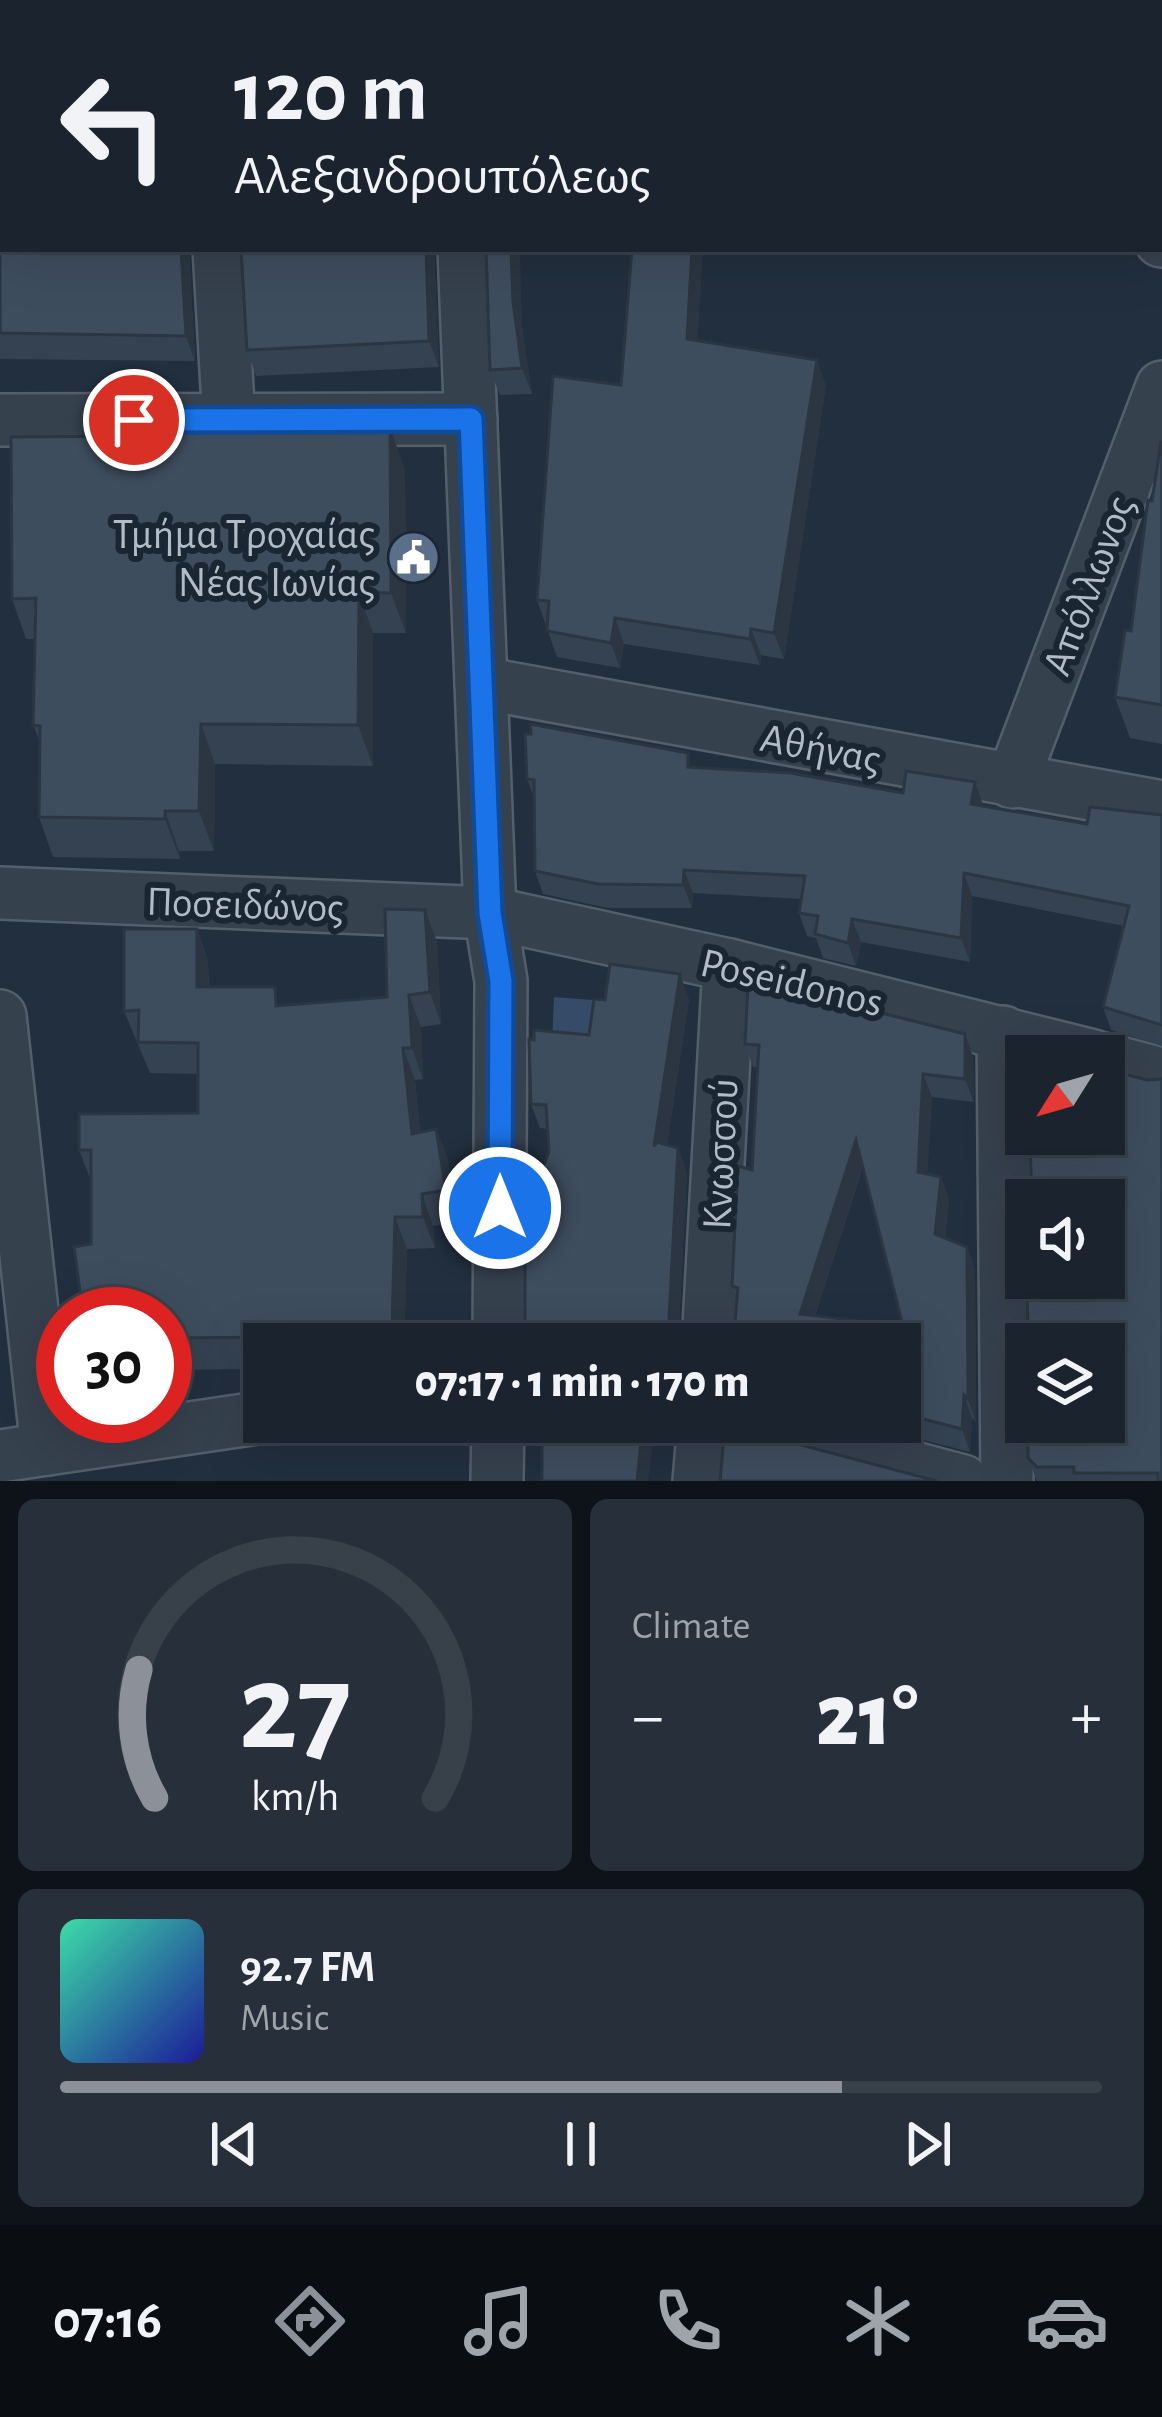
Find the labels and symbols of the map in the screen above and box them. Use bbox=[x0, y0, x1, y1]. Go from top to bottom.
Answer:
pin bbox=[83, 369, 185, 471]
street label: Απόλλωνος bbox=[1036, 490, 1142, 681]
place label: Τμήμα Τροχαίας Νέας Ιωνίας bbox=[113, 514, 375, 604]
public building icon: Τμήμα Τροχαίας Νέας Ιωνίας bbox=[386, 529, 442, 585]
street label: Αθήνας bbox=[757, 717, 884, 781]
street label: Ποσειδώνος bbox=[146, 881, 344, 929]
street label: Poseidonos bbox=[696, 942, 887, 1024]
north arrow bbox=[1005, 1035, 1125, 1155]
street label: Κνωσσού bbox=[696, 1078, 746, 1231]
position arrow bbox=[437, 1145, 563, 1271]
speed limit sign: 30 bbox=[36, 1287, 192, 1443]

